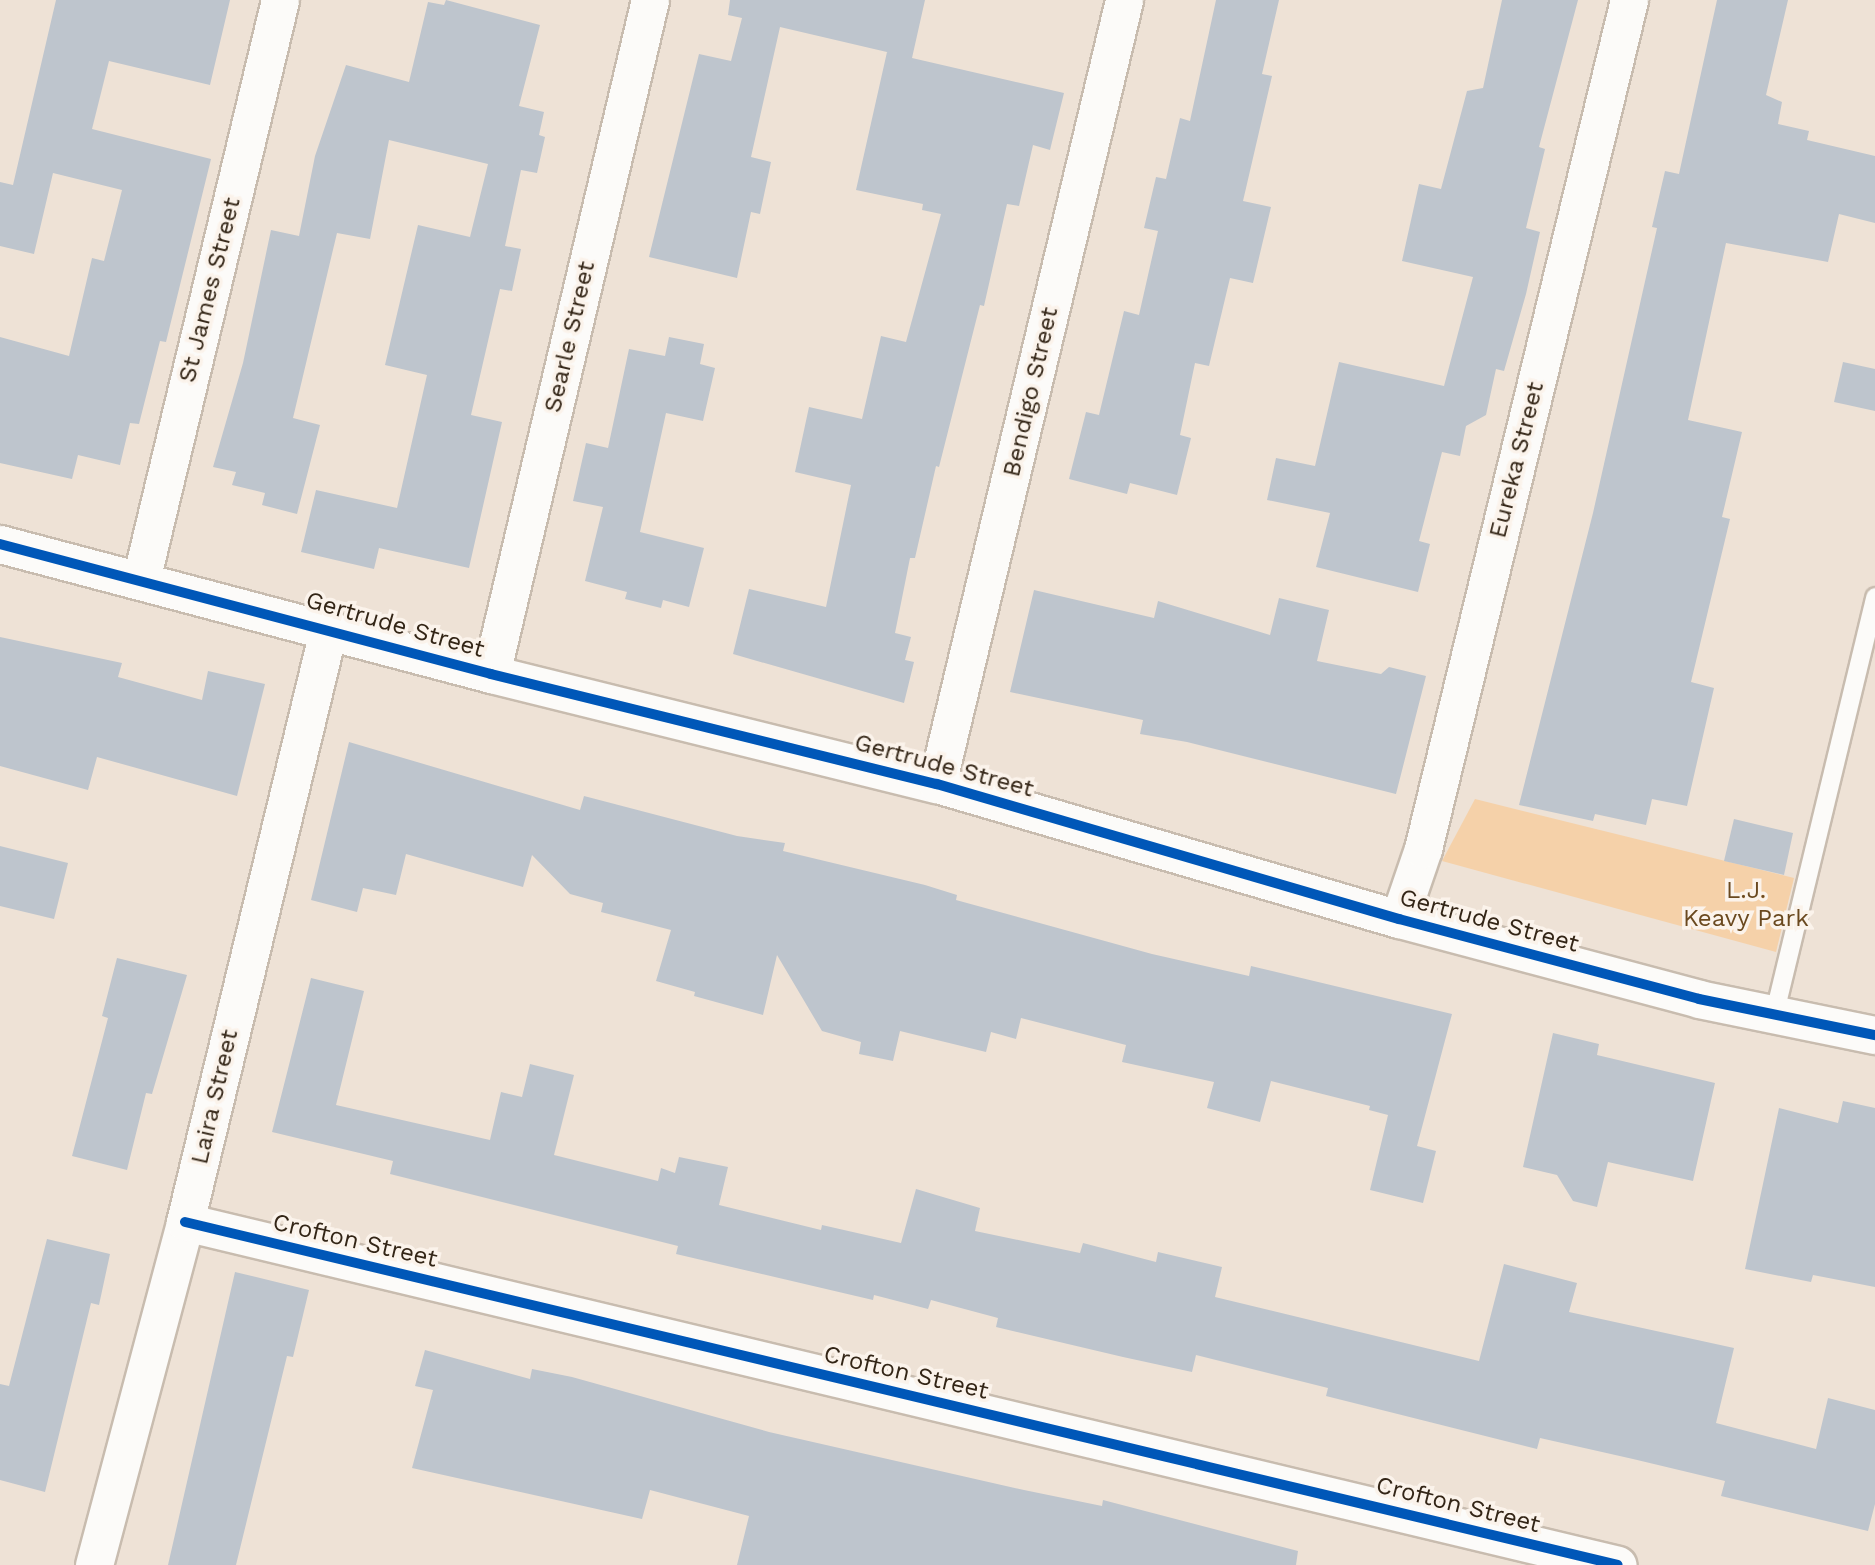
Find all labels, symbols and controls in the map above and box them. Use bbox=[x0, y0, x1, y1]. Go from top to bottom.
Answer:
street label: St James Street bbox=[173, 194, 247, 386]
street label: Searle Street bbox=[539, 259, 601, 415]
street label: Bendigo Street bbox=[997, 304, 1065, 480]
street label: Eureka Street bbox=[1484, 379, 1550, 541]
street label: Gertrude Street bbox=[302, 586, 488, 664]
street label: Gertrude Street bbox=[851, 728, 1037, 804]
park label: L.J. Keavy Park bbox=[1683, 877, 1809, 933]
street label: Gertrude Street bbox=[1396, 883, 1582, 959]
street label: Laira Street bbox=[185, 1027, 245, 1167]
street label: Crofton Street bbox=[270, 1208, 440, 1274]
street label: Crofton Street bbox=[821, 1340, 991, 1406]
street label: Crofton Street bbox=[1373, 1471, 1543, 1539]

